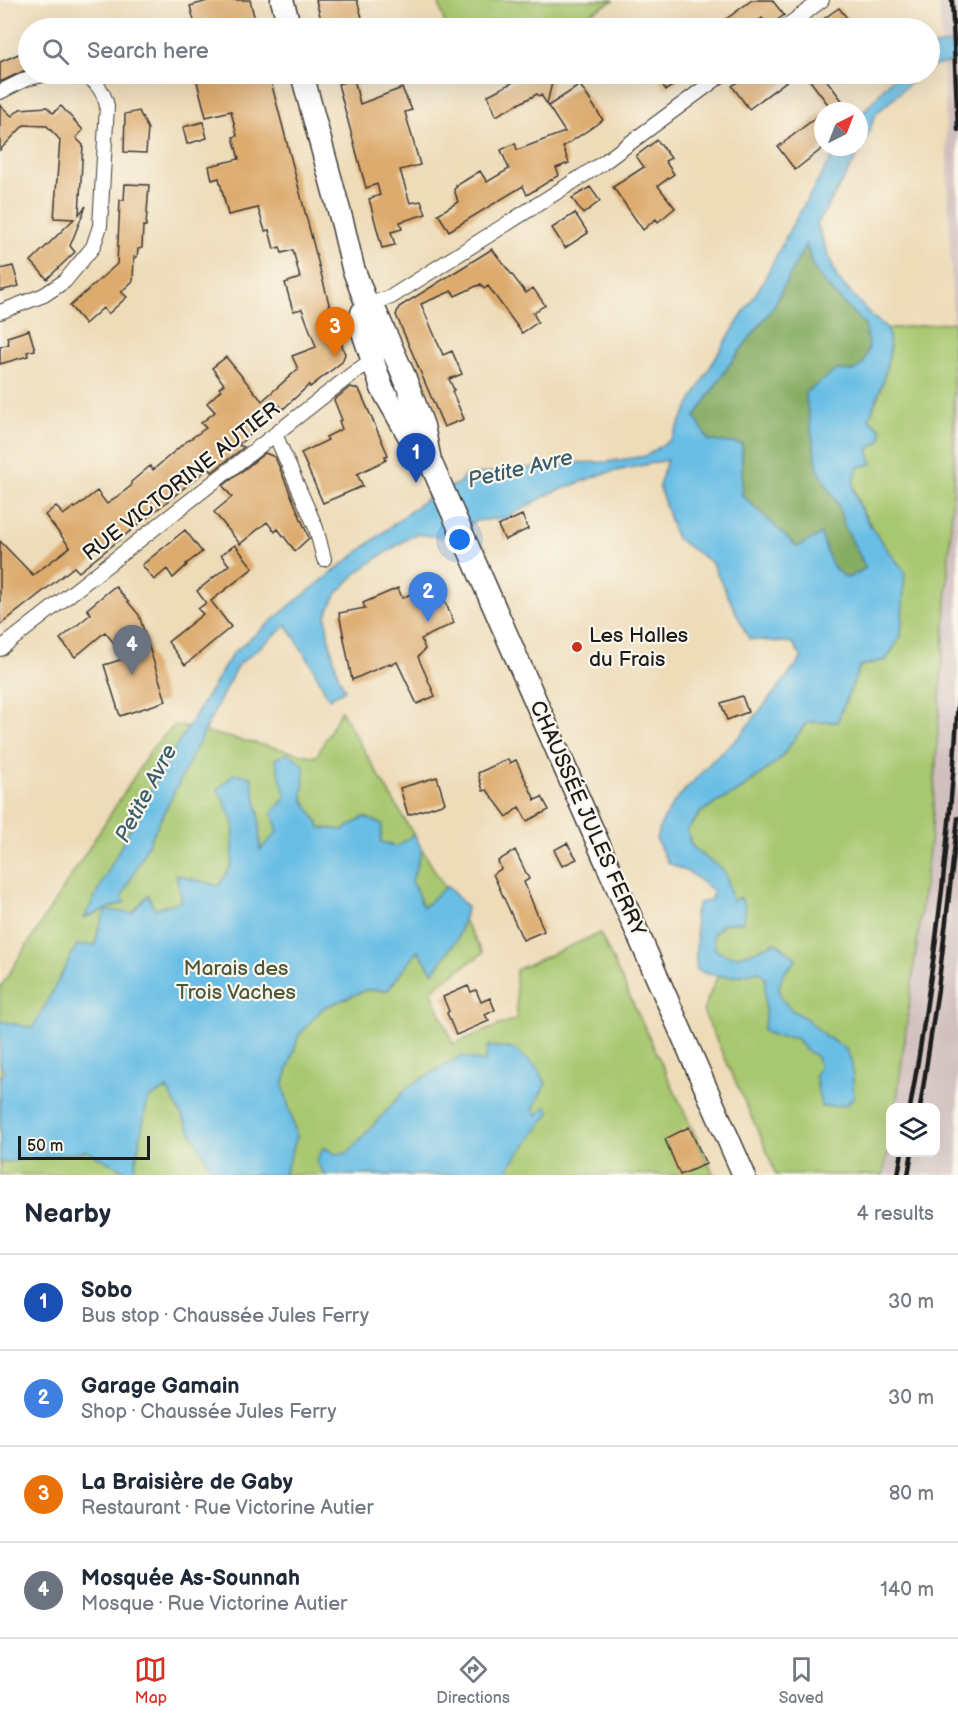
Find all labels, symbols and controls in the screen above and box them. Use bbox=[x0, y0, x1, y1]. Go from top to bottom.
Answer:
search box bbox=[18, 18, 940, 84]
icon: search bbox=[39, 35, 72, 68]
text: Search here bbox=[87, 38, 209, 65]
north arrow bbox=[814, 102, 868, 156]
pin: 3 bbox=[316, 308, 354, 357]
street label: RUE VICTORINE AUTIER bbox=[78, 397, 285, 566]
pin: 1 bbox=[396, 434, 436, 483]
water label: Petite Avre bbox=[465, 444, 576, 495]
your location bbox=[445, 525, 474, 554]
pin: 2 bbox=[408, 572, 448, 622]
place label: Les Halles du Frais bbox=[589, 623, 688, 672]
pin: 4 bbox=[112, 626, 152, 675]
marker: Les Halles du Frais bbox=[570, 640, 584, 654]
street label: CHAUSSÉE JULES FERRY bbox=[524, 697, 651, 940]
water label: Petite Avre bbox=[109, 740, 183, 847]
park label: Marais des Trois Vaches bbox=[176, 956, 296, 1005]
map controls bbox=[886, 1103, 940, 1157]
button: layers bbox=[886, 1103, 940, 1157]
scale bar bbox=[18, 1133, 150, 1160]
text: 50 m bbox=[27, 1137, 63, 1156]
text: Nearby bbox=[24, 1199, 111, 1230]
text: 4 results bbox=[856, 1202, 934, 1226]
text: Sobo bbox=[81, 1277, 132, 1304]
text: 1 bbox=[39, 1290, 48, 1314]
text: 30 m bbox=[888, 1290, 934, 1314]
text: Bus stop · Chaussée Jules Ferry bbox=[81, 1304, 369, 1328]
text: Garage Gamain bbox=[81, 1373, 240, 1400]
text: 2 bbox=[38, 1386, 49, 1410]
text: 30 m bbox=[888, 1386, 934, 1410]
text: Shop · Chaussée Jules Ferry bbox=[81, 1400, 337, 1424]
text: La Braisière de Gaby bbox=[81, 1469, 293, 1496]
text: 3 bbox=[38, 1482, 49, 1506]
text: 80 m bbox=[889, 1482, 934, 1506]
text: Restaurant · Rue Victorine Autier bbox=[81, 1496, 374, 1520]
text: Mosquée As-Sounnah bbox=[81, 1565, 300, 1592]
text: 4 bbox=[38, 1578, 49, 1602]
text: 140 m bbox=[880, 1578, 934, 1602]
text: Mosque · Rue Victorine Autier bbox=[81, 1592, 347, 1616]
tab: Map bbox=[134, 1653, 167, 1708]
tab: Directions bbox=[436, 1653, 510, 1708]
tab: Saved bbox=[779, 1653, 824, 1708]

